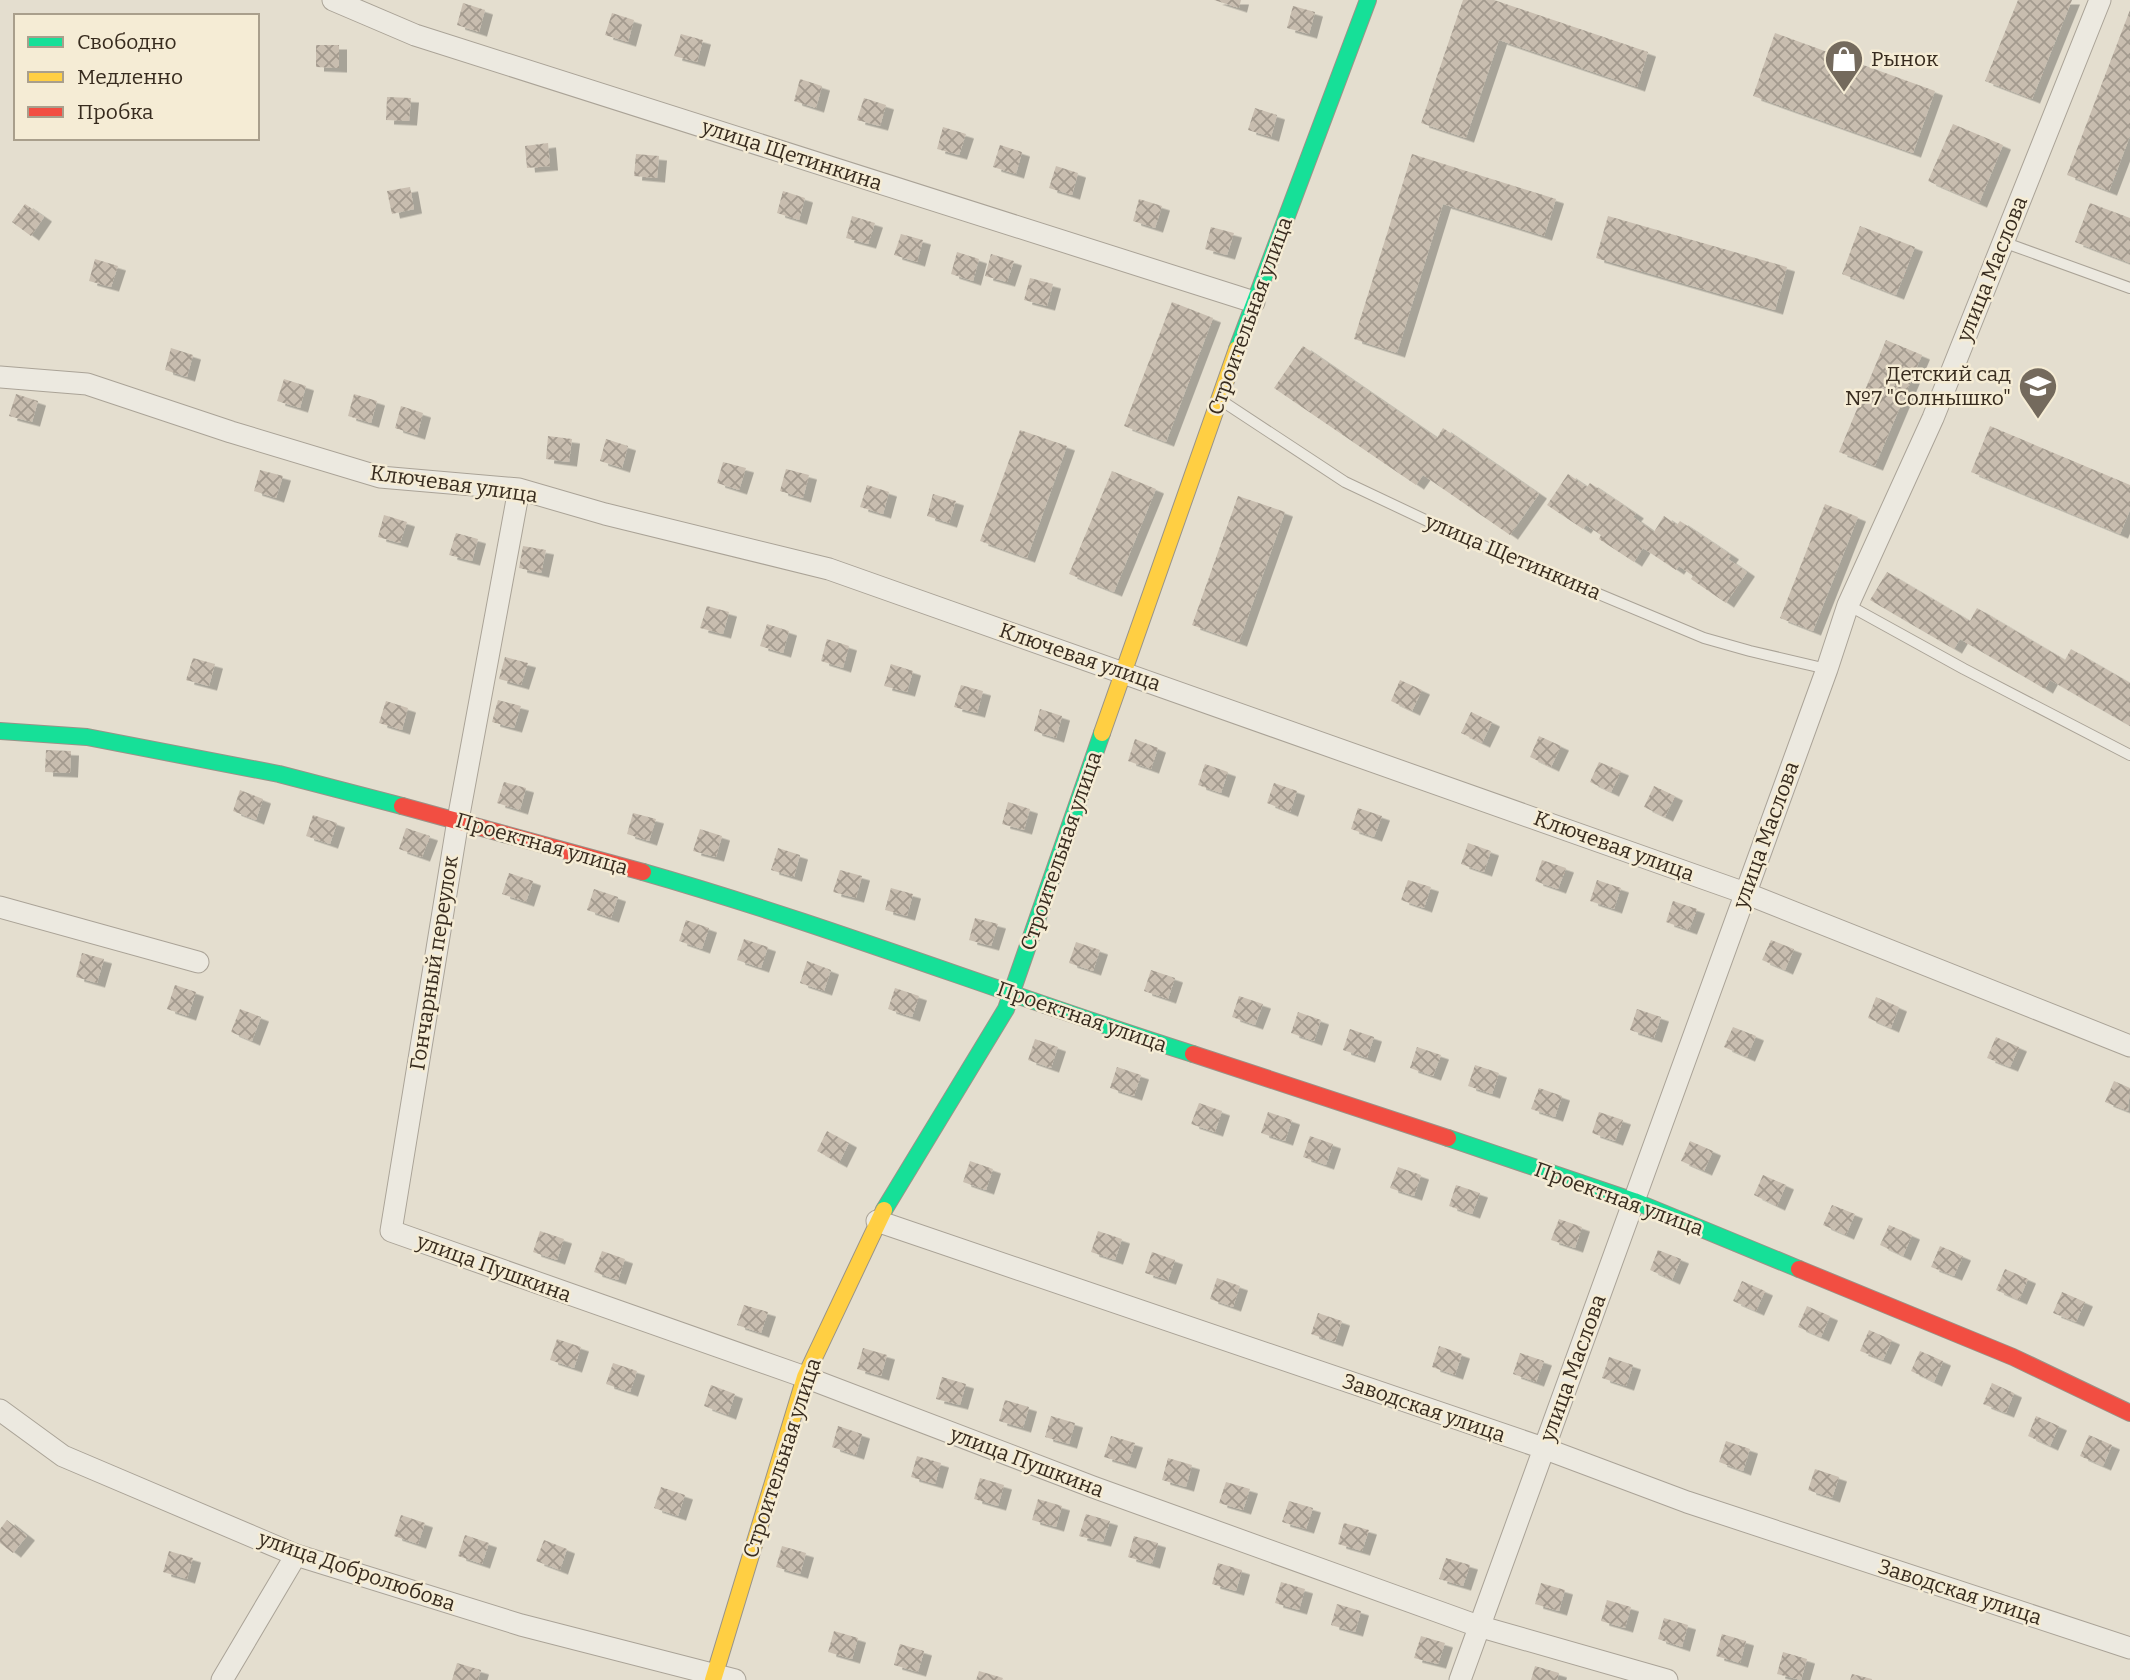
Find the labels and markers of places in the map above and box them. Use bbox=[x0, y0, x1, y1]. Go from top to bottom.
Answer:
shop icon: Рынок bbox=[1823, 38, 1865, 93]
place label: Рынок bbox=[1871, 46, 1939, 72]
place label: Детский сад №7 "Солнышко" bbox=[1845, 361, 2011, 411]
school or university icon: Детский сад №7 "Солнышко" bbox=[2017, 365, 2059, 420]

